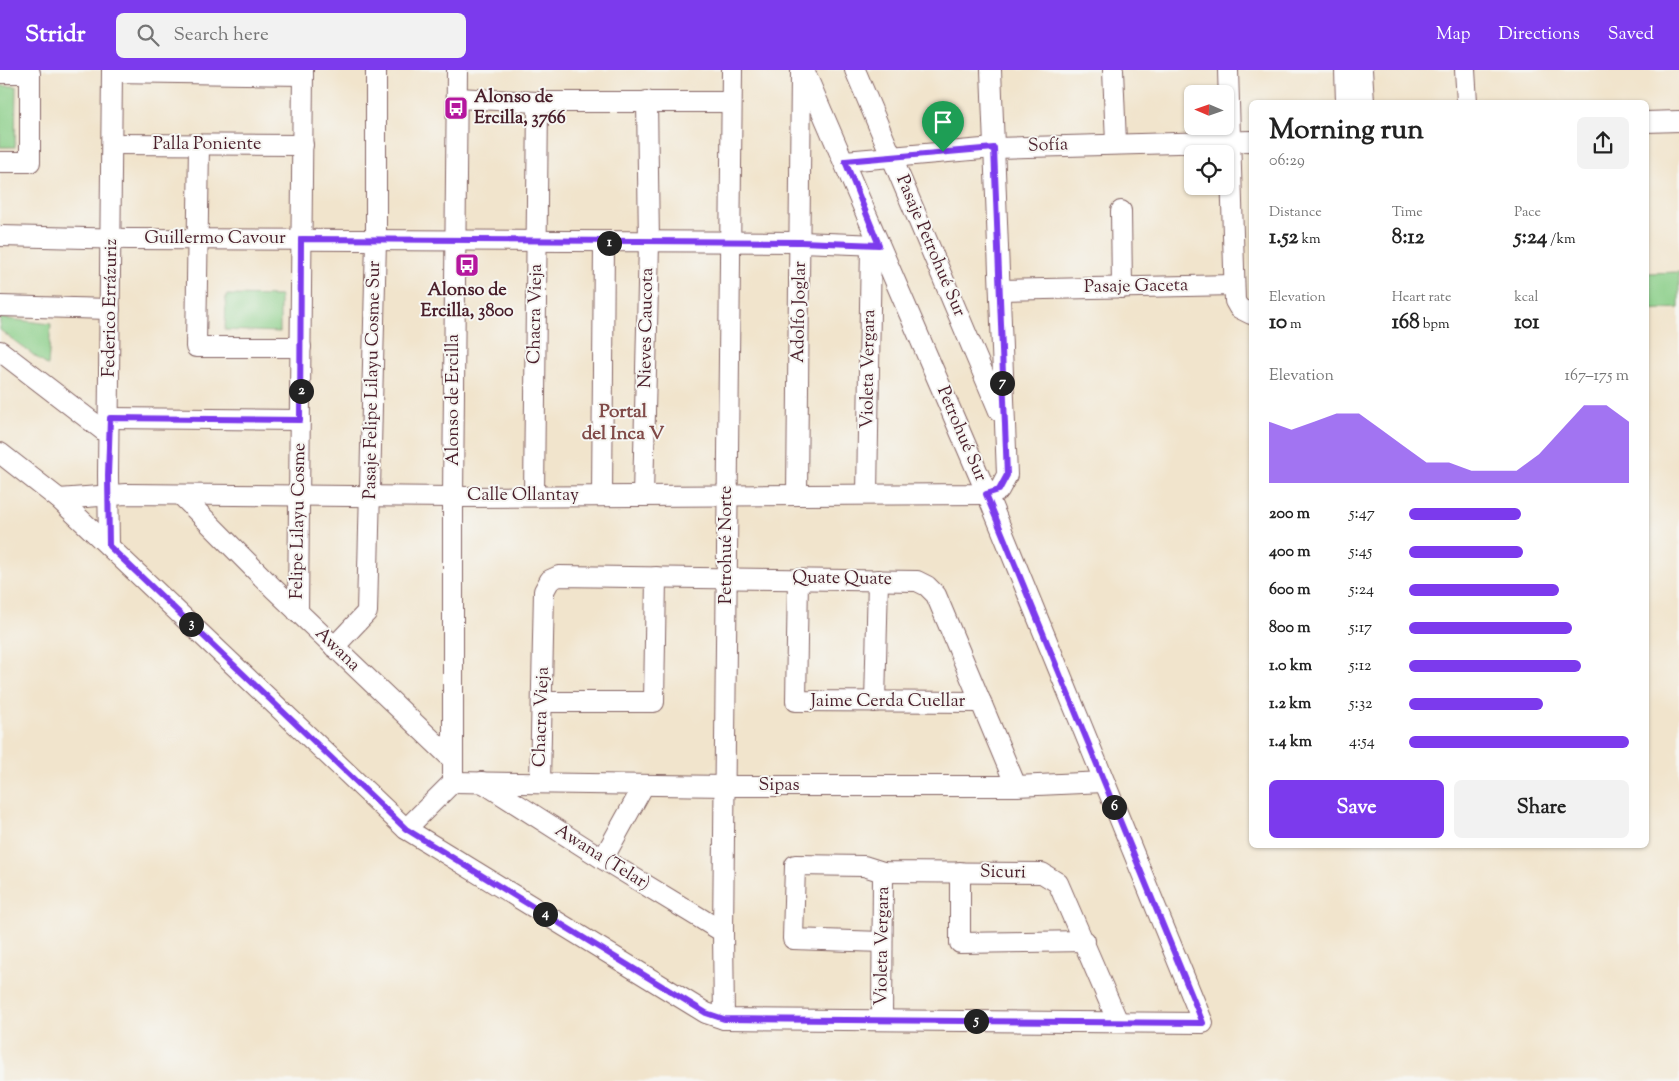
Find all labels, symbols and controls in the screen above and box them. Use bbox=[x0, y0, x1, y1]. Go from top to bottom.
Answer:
search box bbox=[116, 13, 466, 58]
text: Stridr bbox=[25, 18, 86, 52]
icon: search bbox=[134, 21, 162, 49]
text: Search here bbox=[174, 22, 269, 49]
text: Map bbox=[1436, 22, 1471, 48]
text: Directions bbox=[1499, 22, 1580, 48]
text: Saved bbox=[1608, 22, 1654, 48]
place label: Alonso de Ercilla, 3766 bbox=[474, 85, 566, 132]
north arrow bbox=[1184, 85, 1234, 135]
map controls bbox=[1184, 85, 1234, 195]
bus stop icon: Alonso de Ercilla, 3766 bbox=[443, 95, 469, 121]
pin bbox=[922, 101, 964, 152]
icon: arrive bbox=[929, 108, 957, 136]
text: Morning run bbox=[1269, 111, 1424, 151]
button: share bbox=[1577, 117, 1629, 169]
street label: Palla Poniente bbox=[153, 132, 261, 158]
street label: Sofía bbox=[1027, 132, 1069, 160]
button: locate bbox=[1184, 145, 1234, 195]
text: 06:29 bbox=[1269, 150, 1305, 173]
street label: Pasaje Petrohué Sur bbox=[888, 171, 972, 321]
text: Distance bbox=[1269, 203, 1322, 223]
text: Time bbox=[1392, 203, 1423, 223]
text: Pace bbox=[1514, 203, 1541, 223]
text: 1.52 bbox=[1269, 223, 1298, 253]
text: 8:12 bbox=[1392, 223, 1425, 253]
text: 5:24 bbox=[1514, 223, 1547, 253]
street label: Guillermo Cavour bbox=[144, 226, 286, 252]
pin: 1 bbox=[596, 230, 622, 256]
text: km bbox=[1298, 230, 1321, 250]
text: /km bbox=[1547, 230, 1576, 250]
text: 1 bbox=[607, 233, 612, 253]
street label: Federico Errázuriz bbox=[97, 238, 125, 378]
bus stop icon: Alonso de Ercilla, 3800 bbox=[454, 252, 480, 278]
street label: Pasaje Felipe Lilayu Cosme Sur bbox=[358, 260, 388, 500]
street label: Adolfo Joglar bbox=[786, 261, 814, 363]
street label: Chacra Vieja bbox=[522, 264, 550, 364]
street label: Nieves Caucota bbox=[633, 267, 661, 389]
street label: Pasaje Gaceta bbox=[1084, 273, 1188, 301]
place label: Alonso de Ercilla, 3800 bbox=[421, 278, 514, 325]
text: Elevation bbox=[1269, 288, 1326, 308]
text: Heart rate bbox=[1392, 288, 1451, 308]
text: kcal bbox=[1514, 288, 1538, 308]
text: 10 bbox=[1269, 308, 1287, 338]
text: 168 bbox=[1392, 308, 1420, 338]
text: 101 bbox=[1514, 308, 1539, 338]
street label: Violeta Vergara bbox=[855, 309, 883, 429]
text: m bbox=[1287, 315, 1302, 335]
text: bpm bbox=[1420, 315, 1450, 335]
street label: Alonso de Ercilla bbox=[441, 334, 467, 466]
text: Elevation bbox=[1269, 365, 1334, 388]
text: 167–175 m bbox=[1564, 365, 1629, 388]
pin: 7 bbox=[990, 370, 1014, 396]
text: 7 bbox=[999, 373, 1006, 393]
pin: 2 bbox=[288, 378, 314, 404]
text: 2 bbox=[298, 381, 305, 401]
street label: Petrohué Sur bbox=[929, 382, 993, 486]
district label: Portal del Inca V bbox=[582, 399, 665, 448]
street label: Felipe Lilayu Cosme bbox=[285, 443, 313, 599]
street label: Calle Ollantay bbox=[467, 483, 579, 509]
street label: Petrohué Norte bbox=[714, 486, 740, 604]
text: 200 m bbox=[1269, 503, 1310, 526]
text: 5:47 bbox=[1349, 503, 1375, 526]
text: 400 m bbox=[1269, 541, 1311, 564]
text: 5:45 bbox=[1349, 541, 1372, 564]
street label: Quate Quate bbox=[792, 565, 892, 593]
text: 600 m bbox=[1269, 579, 1311, 602]
text: 5:24 bbox=[1349, 579, 1374, 602]
pin: 3 bbox=[178, 612, 204, 636]
text: 3 bbox=[189, 614, 194, 634]
text: 800 m bbox=[1269, 617, 1311, 640]
text: 5:17 bbox=[1349, 617, 1372, 640]
street label: Awana bbox=[308, 622, 366, 678]
text: 1.0 km bbox=[1269, 655, 1312, 678]
text: 5:12 bbox=[1349, 655, 1372, 678]
street label: Chacra Vieja bbox=[527, 666, 557, 768]
street label: Jaime Cerda Cuellar bbox=[810, 689, 966, 715]
text: 1.2 km bbox=[1269, 693, 1311, 716]
text: 5:32 bbox=[1349, 693, 1373, 716]
text: 1.4 km bbox=[1269, 731, 1312, 754]
text: 4:54 bbox=[1349, 731, 1375, 754]
street label: Sipas bbox=[758, 773, 800, 799]
button: Save bbox=[1269, 780, 1444, 838]
button: Share bbox=[1454, 780, 1629, 838]
pin: 6 bbox=[1102, 794, 1126, 820]
text: 6 bbox=[1111, 797, 1118, 817]
street label: Awana (Telar) bbox=[549, 818, 655, 898]
street label: Sicuri bbox=[980, 860, 1026, 886]
street label: Violeta Vergara bbox=[869, 886, 897, 1006]
pin: 4 bbox=[532, 902, 558, 926]
text: 4 bbox=[542, 904, 549, 924]
pin: 5 bbox=[964, 1008, 988, 1034]
text: 5 bbox=[974, 1011, 979, 1031]

